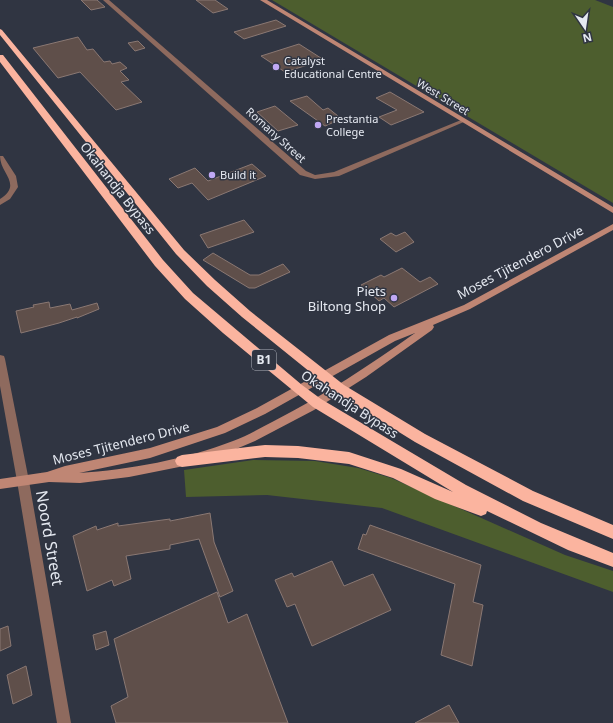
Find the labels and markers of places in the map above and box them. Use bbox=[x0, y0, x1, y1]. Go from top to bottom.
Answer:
place label: Catalyst Educational Centre bbox=[284, 53, 382, 81]
marker: Catalyst Educational Centre bbox=[271, 62, 281, 72]
place label: Prestantia College bbox=[326, 111, 378, 139]
marker: Prestantia College bbox=[313, 120, 323, 130]
place label: Build it bbox=[220, 167, 256, 182]
marker: Build it bbox=[207, 170, 217, 180]
place label: Piets Biltong Shop bbox=[308, 282, 386, 315]
marker: Piets Biltong Shop bbox=[389, 293, 399, 303]

